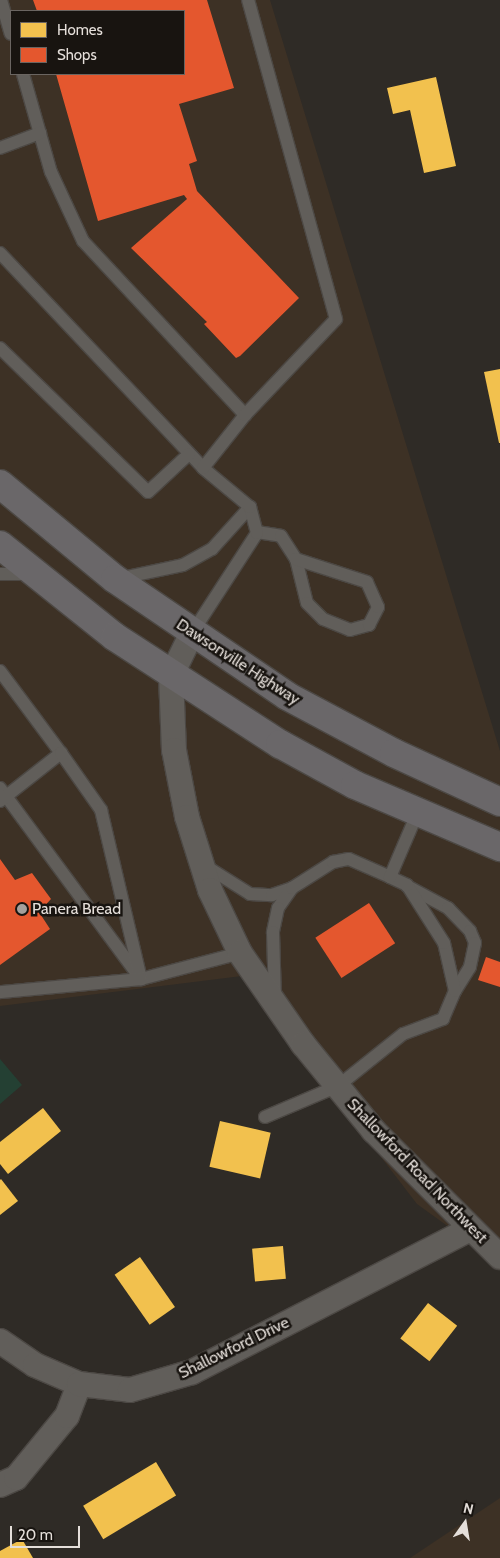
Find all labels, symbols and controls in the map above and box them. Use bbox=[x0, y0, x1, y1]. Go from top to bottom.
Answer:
legend bbox=[10, 10, 185, 75]
text: Homes bbox=[57, 21, 103, 39]
text: Shops bbox=[57, 46, 97, 64]
street label: Dawsonville Highway bbox=[173, 615, 303, 709]
place label: Panera Bread bbox=[32, 899, 121, 919]
marker: Panera Bread bbox=[16, 903, 28, 915]
street label: Shallowford Road Northwest bbox=[343, 1095, 491, 1247]
street label: Shallowford Drive bbox=[176, 1313, 292, 1383]
north arrow bbox=[440, 1498, 490, 1548]
text: N bbox=[462, 1499, 475, 1518]
scale bar bbox=[12, 1516, 82, 1548]
text: 20 m bbox=[18, 1526, 53, 1544]

